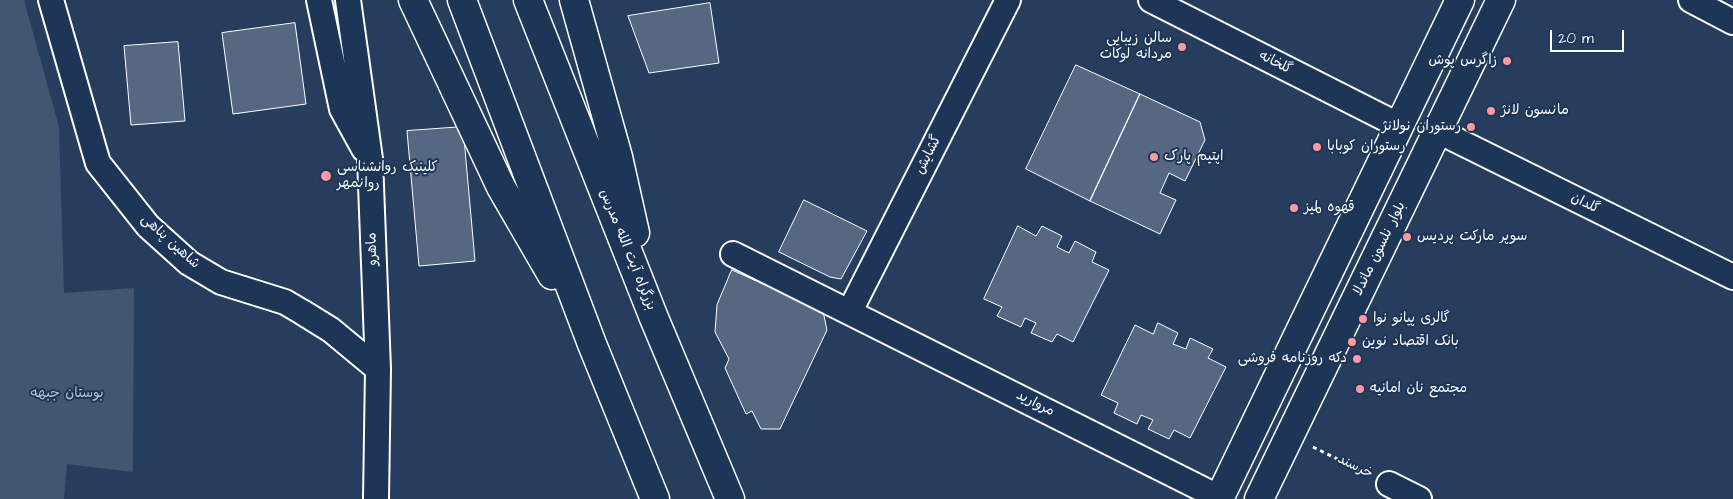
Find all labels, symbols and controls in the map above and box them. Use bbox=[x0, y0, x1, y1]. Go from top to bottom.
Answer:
scale bar bbox=[1553, 20, 1627, 52]
text: 20 m bbox=[1558, 28, 1594, 49]
place label: سالن زیبایی مردانه لوکات bbox=[1100, 31, 1172, 64]
marker: سالن زیبایی مردانه لوکات bbox=[1176, 41, 1188, 53]
street label: گلخانه bbox=[1255, 48, 1295, 78]
place label: زاگرس پوش bbox=[1429, 53, 1497, 69]
marker: زاگرس پوش bbox=[1501, 55, 1513, 67]
place label: مانسون لانژ bbox=[1501, 103, 1569, 119]
marker: مانسون لانژ bbox=[1485, 105, 1497, 117]
place label: رستوران نولانژ bbox=[1382, 119, 1461, 135]
marker: رستوران نولانژ bbox=[1465, 121, 1477, 133]
street label: گشایش bbox=[912, 133, 946, 177]
place label: رستوران کوبابا bbox=[1327, 139, 1405, 155]
marker: رستوران کوبابا bbox=[1311, 141, 1323, 153]
place label: اپتیم پارک bbox=[1164, 149, 1223, 165]
marker: اپتیم پارک bbox=[1148, 151, 1160, 163]
place label: کلینیک روانشناسی روانمهر bbox=[337, 160, 438, 192]
marker: کلینیک روانشناسی روانمهر bbox=[319, 169, 333, 183]
street label: بزرگراه آیت الله مدرس bbox=[595, 187, 659, 313]
street label: گلدان bbox=[1568, 190, 1602, 218]
street label: بلوار نلسون ماندلا bbox=[1350, 199, 1410, 299]
place label: قهوه لمیز bbox=[1304, 200, 1355, 216]
marker: قهوه لمیز bbox=[1288, 202, 1300, 214]
street label: شاهین پناهی bbox=[137, 211, 203, 273]
place label: سوپر مارکت پردیس bbox=[1417, 229, 1527, 245]
marker: سوپر مارکت پردیس bbox=[1401, 231, 1413, 243]
street label: ماهرو bbox=[364, 232, 382, 266]
place label: گالری پیانو نوا bbox=[1373, 311, 1450, 327]
marker: گالری پیانو نوا bbox=[1357, 313, 1369, 325]
place label: بانک اقتصاد نوین bbox=[1362, 334, 1459, 350]
marker: بانک اقتصاد نوین bbox=[1346, 336, 1358, 348]
place label: دکه روزنامه فروشی bbox=[1238, 351, 1347, 367]
marker: دکه روزنامه فروشی bbox=[1351, 353, 1363, 365]
place label: مجتمع نان امانیه bbox=[1370, 381, 1467, 397]
marker: مجتمع نان امانیه bbox=[1354, 383, 1366, 395]
park label: بوستان جبهه bbox=[30, 386, 104, 402]
street label: مروارید bbox=[1013, 387, 1057, 421]
street label: خرسند bbox=[1334, 451, 1376, 483]

